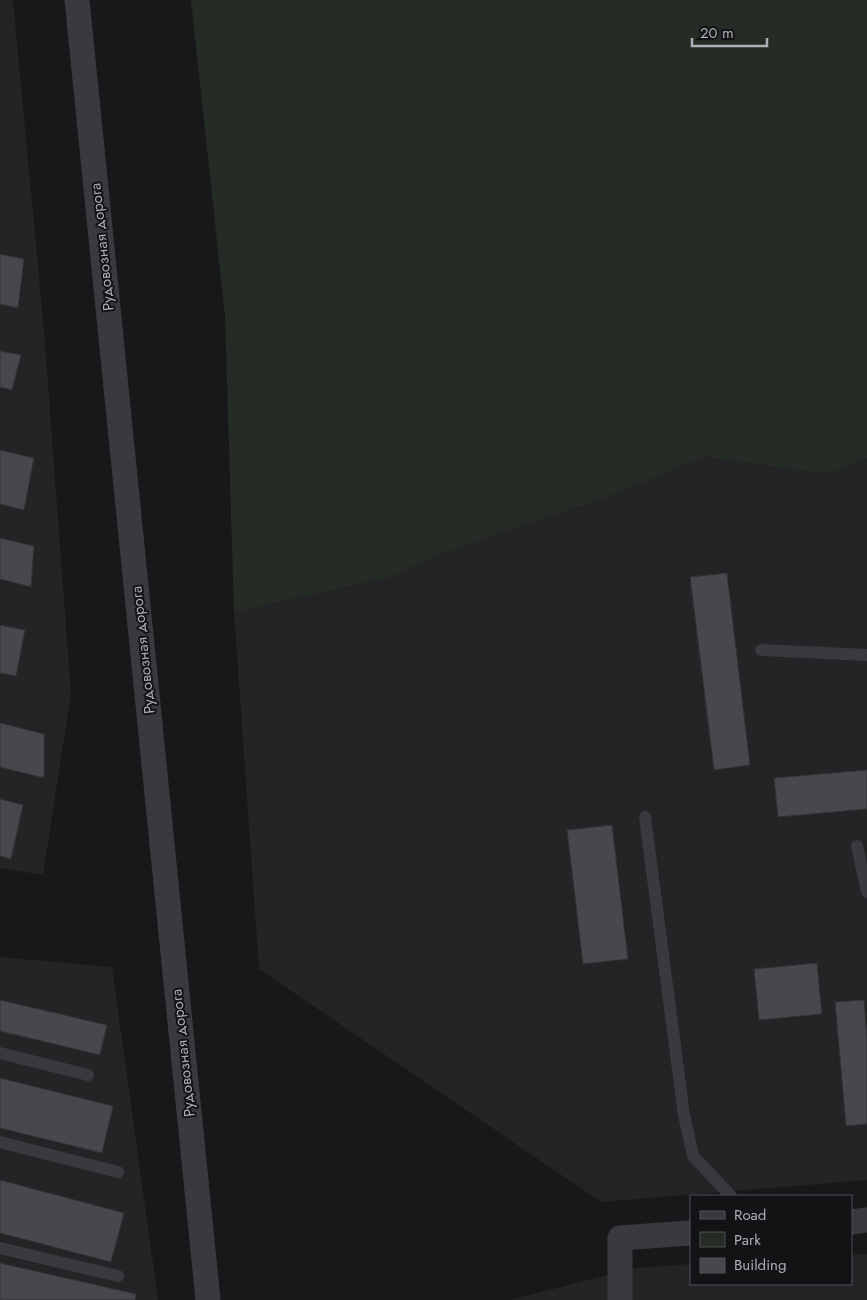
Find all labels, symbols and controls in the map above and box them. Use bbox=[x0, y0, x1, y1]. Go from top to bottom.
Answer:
scale bar bbox=[692, 15, 767, 47]
text: 20 m bbox=[700, 22, 734, 44]
street label: Рудовозная дорога bbox=[84, 182, 120, 312]
street label: Рудовозная дорога bbox=[125, 585, 161, 715]
street label: Рудовозная дорога bbox=[165, 988, 201, 1118]
legend bbox=[690, 1195, 852, 1285]
text: Road bbox=[734, 1204, 766, 1226]
text: Park bbox=[734, 1229, 761, 1251]
text: Building bbox=[734, 1254, 786, 1276]

